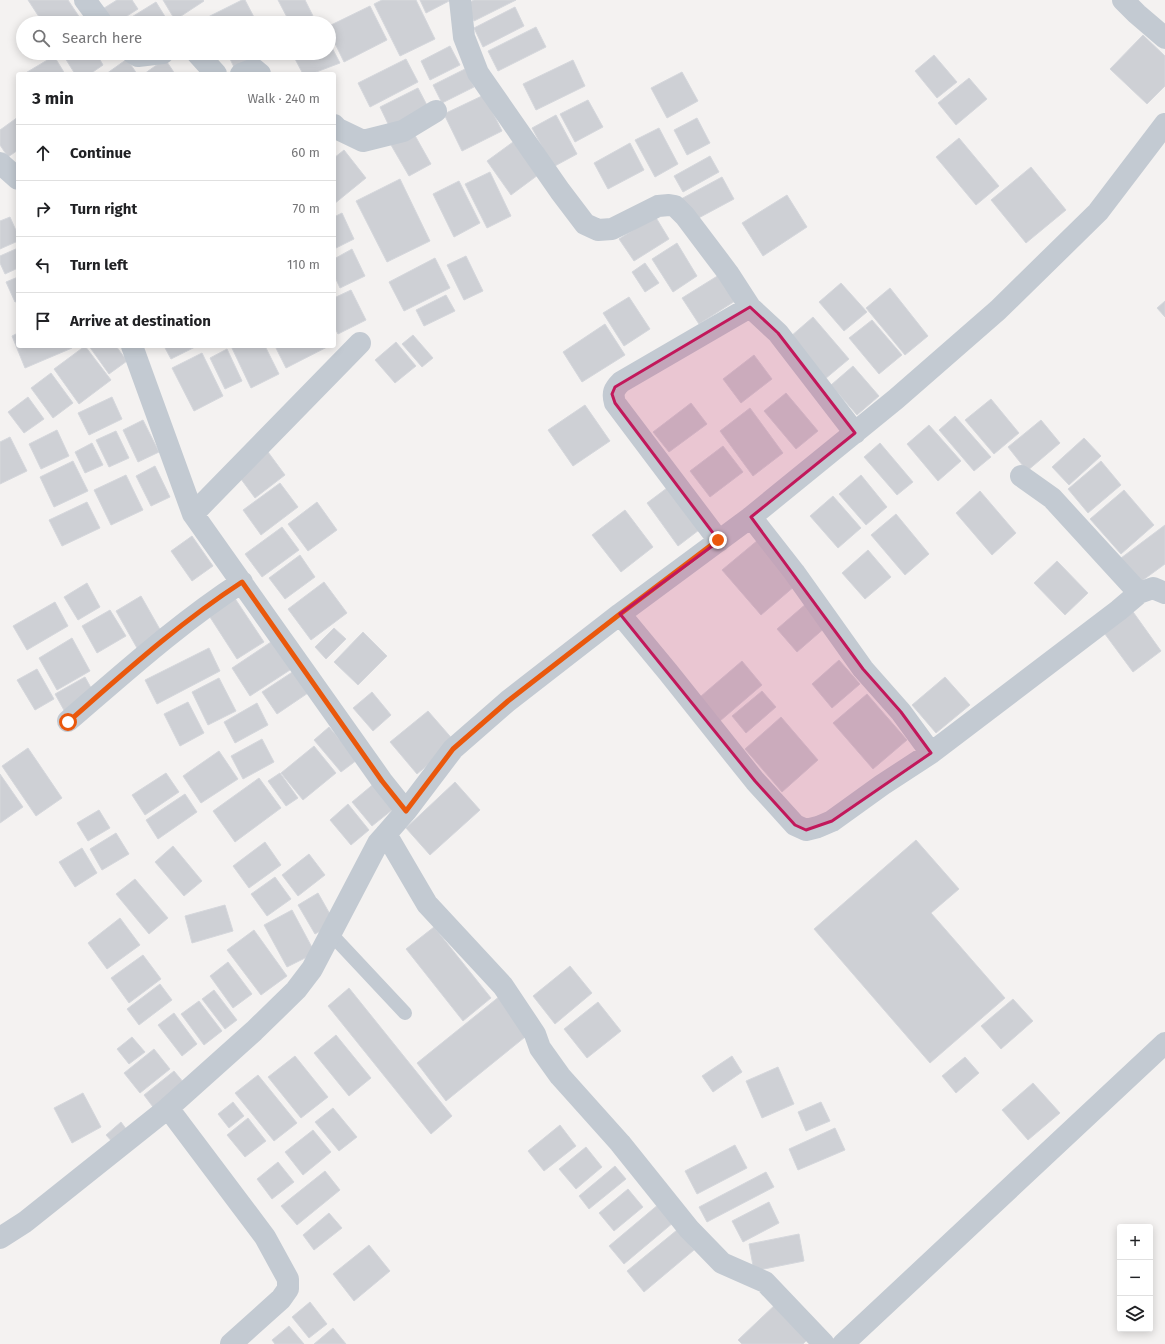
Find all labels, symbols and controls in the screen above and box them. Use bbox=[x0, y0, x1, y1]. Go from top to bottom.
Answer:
search box bbox=[16, 16, 336, 60]
icon: search bbox=[30, 27, 52, 49]
text: Search here bbox=[62, 29, 142, 47]
text: 3 min bbox=[32, 88, 74, 109]
text: Walk · 240 m bbox=[247, 91, 320, 106]
icon: ahead bbox=[32, 142, 54, 164]
text: Continue bbox=[70, 144, 131, 162]
text: 60 m bbox=[291, 145, 320, 160]
icon: right bbox=[32, 198, 54, 220]
text: Turn right bbox=[70, 200, 137, 218]
text: 70 m bbox=[293, 201, 320, 216]
icon: left bbox=[32, 254, 54, 276]
text: Turn left bbox=[70, 256, 128, 274]
text: 110 m bbox=[287, 257, 320, 272]
icon: arrive bbox=[32, 310, 54, 332]
text: Arrive at destination bbox=[70, 312, 211, 330]
route end bbox=[709, 531, 727, 549]
route start bbox=[59, 713, 77, 731]
map controls bbox=[1117, 1224, 1153, 1332]
button: + bbox=[1117, 1224, 1153, 1260]
button: − bbox=[1117, 1260, 1153, 1296]
button: layers bbox=[1117, 1296, 1153, 1332]

